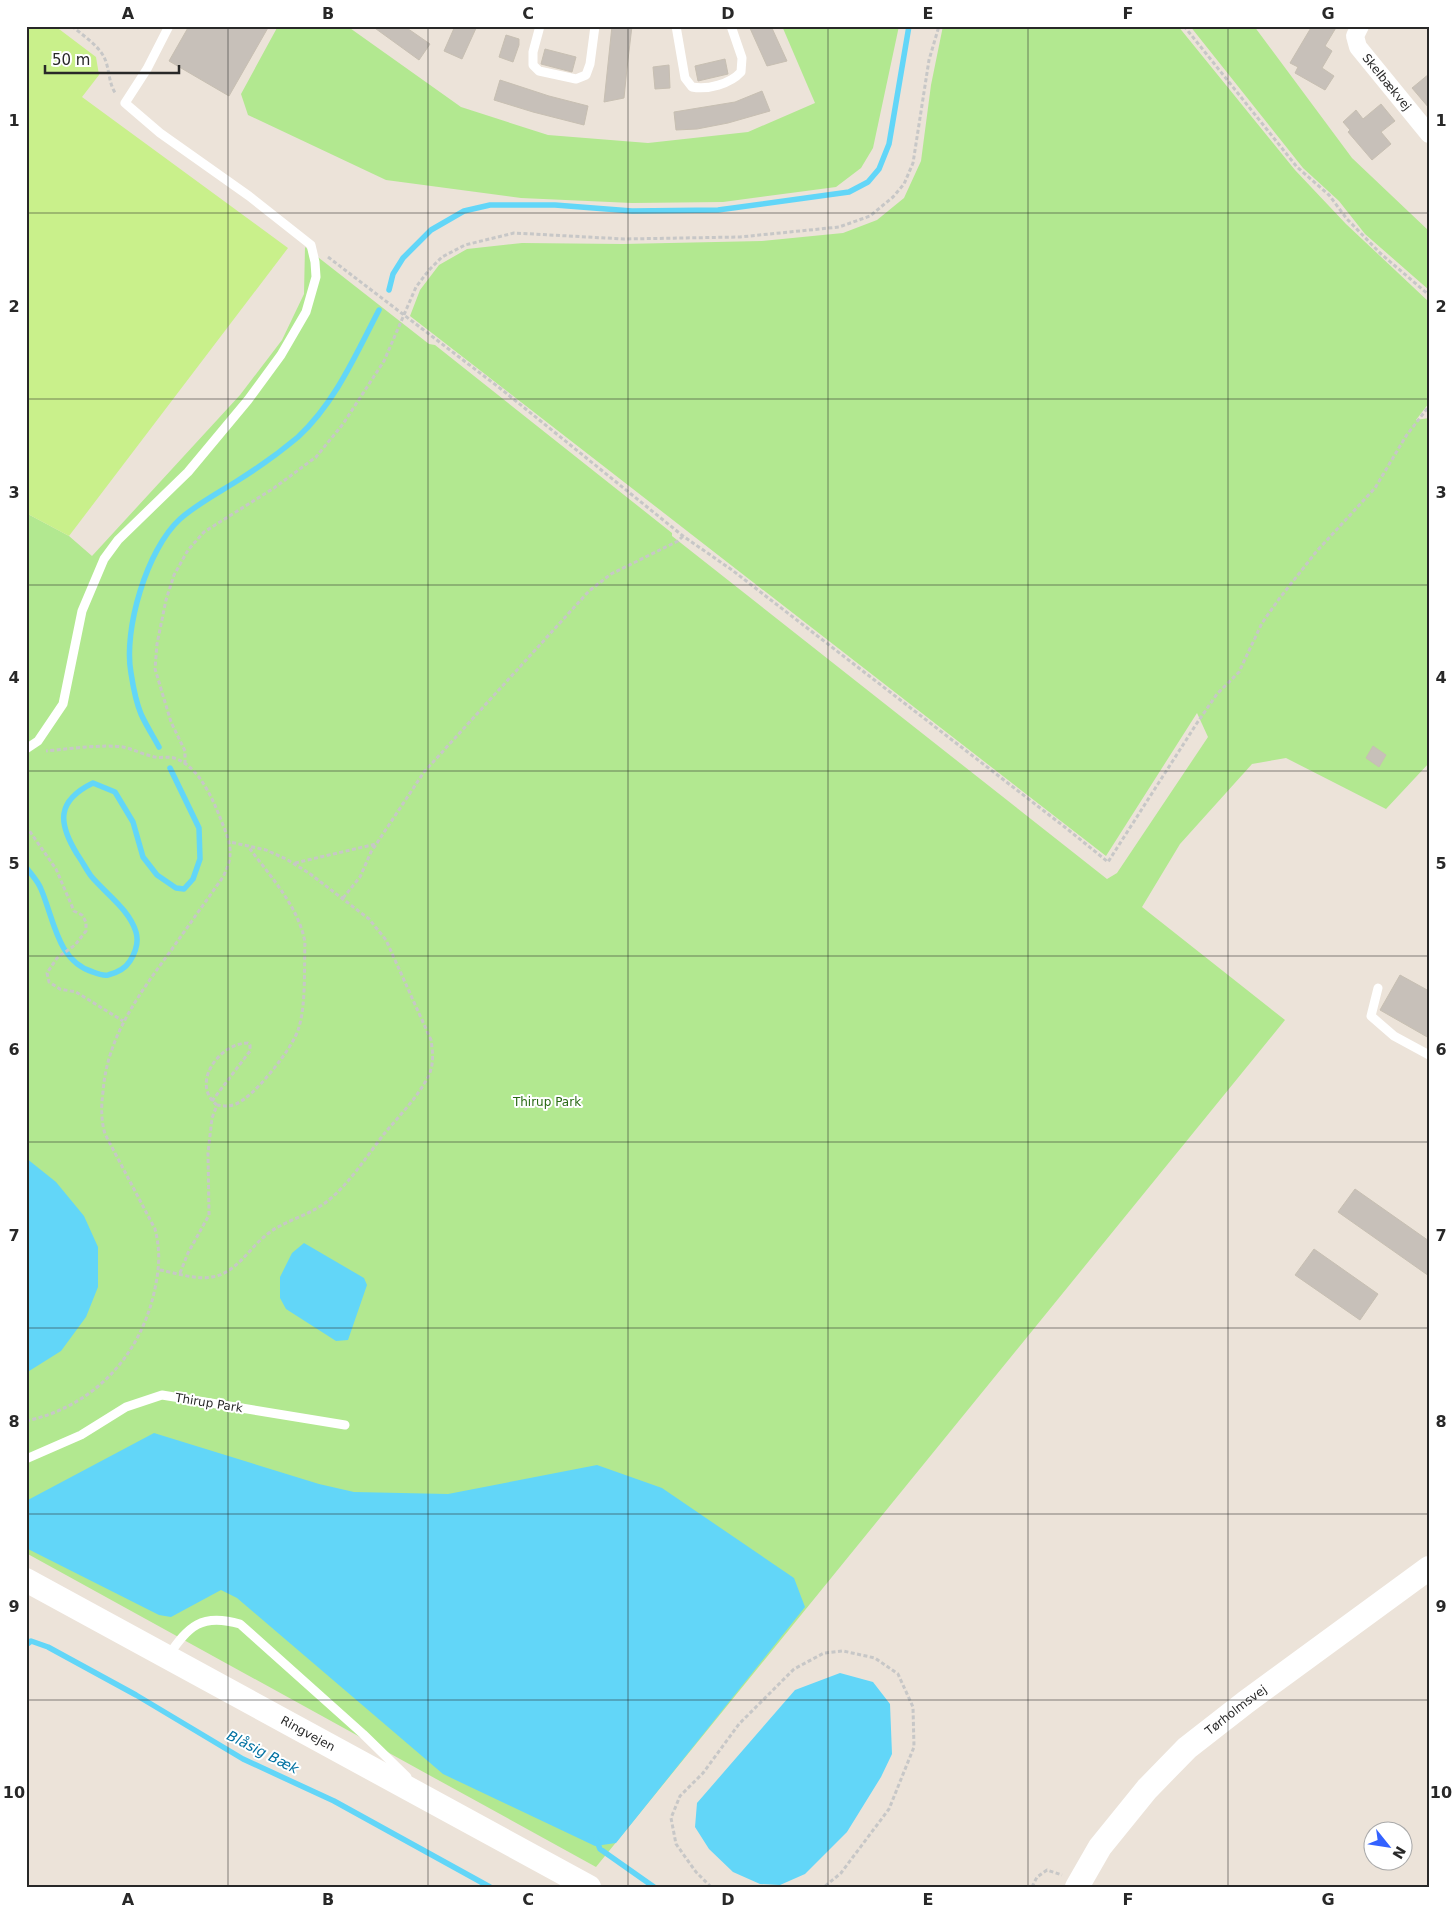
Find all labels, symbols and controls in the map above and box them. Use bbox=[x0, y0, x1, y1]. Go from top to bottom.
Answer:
text: A bbox=[122, 4, 135, 23]
text: B bbox=[322, 4, 334, 23]
text: C bbox=[522, 4, 534, 23]
text: D bbox=[721, 4, 735, 23]
text: E bbox=[923, 4, 933, 23]
text: F bbox=[1123, 4, 1133, 23]
text: G bbox=[1321, 4, 1335, 23]
scale bar bbox=[45, 42, 179, 74]
text: 50 m bbox=[52, 51, 90, 69]
street label: Skelbækvej bbox=[1359, 51, 1414, 113]
text: 1 bbox=[8, 111, 20, 130]
text: 1 bbox=[1435, 111, 1447, 130]
text: 2 bbox=[8, 297, 20, 316]
text: 2 bbox=[1435, 297, 1447, 316]
text: 3 bbox=[8, 483, 20, 502]
text: 3 bbox=[1435, 483, 1447, 502]
text: 4 bbox=[8, 668, 20, 687]
text: 4 bbox=[1435, 668, 1447, 687]
text: 5 bbox=[8, 854, 20, 873]
text: 5 bbox=[1435, 854, 1447, 873]
text: 6 bbox=[8, 1040, 20, 1059]
text: 6 bbox=[1435, 1040, 1447, 1059]
park label: Thirup Park bbox=[512, 1095, 581, 1109]
text: 7 bbox=[8, 1226, 20, 1245]
text: 7 bbox=[1435, 1226, 1447, 1245]
street label: Thirup Park bbox=[173, 1391, 244, 1415]
text: 8 bbox=[8, 1412, 20, 1431]
text: 8 bbox=[1435, 1412, 1447, 1431]
text: 9 bbox=[8, 1597, 20, 1616]
text: 9 bbox=[1435, 1597, 1447, 1616]
street label: Tørholmsvej bbox=[1202, 1682, 1269, 1739]
street label: Ringvejen bbox=[278, 1713, 337, 1754]
water label: Blåsig Bæk bbox=[225, 1727, 302, 1777]
text: 10 bbox=[3, 1783, 25, 1802]
text: 10 bbox=[1430, 1783, 1452, 1802]
north arrow bbox=[1362, 1820, 1412, 1870]
text: N bbox=[1389, 1843, 1409, 1862]
text: A bbox=[122, 1890, 135, 1909]
text: B bbox=[322, 1890, 334, 1909]
text: C bbox=[522, 1890, 534, 1909]
text: D bbox=[721, 1890, 735, 1909]
text: E bbox=[923, 1890, 933, 1909]
text: F bbox=[1123, 1890, 1133, 1909]
text: G bbox=[1321, 1890, 1335, 1909]

